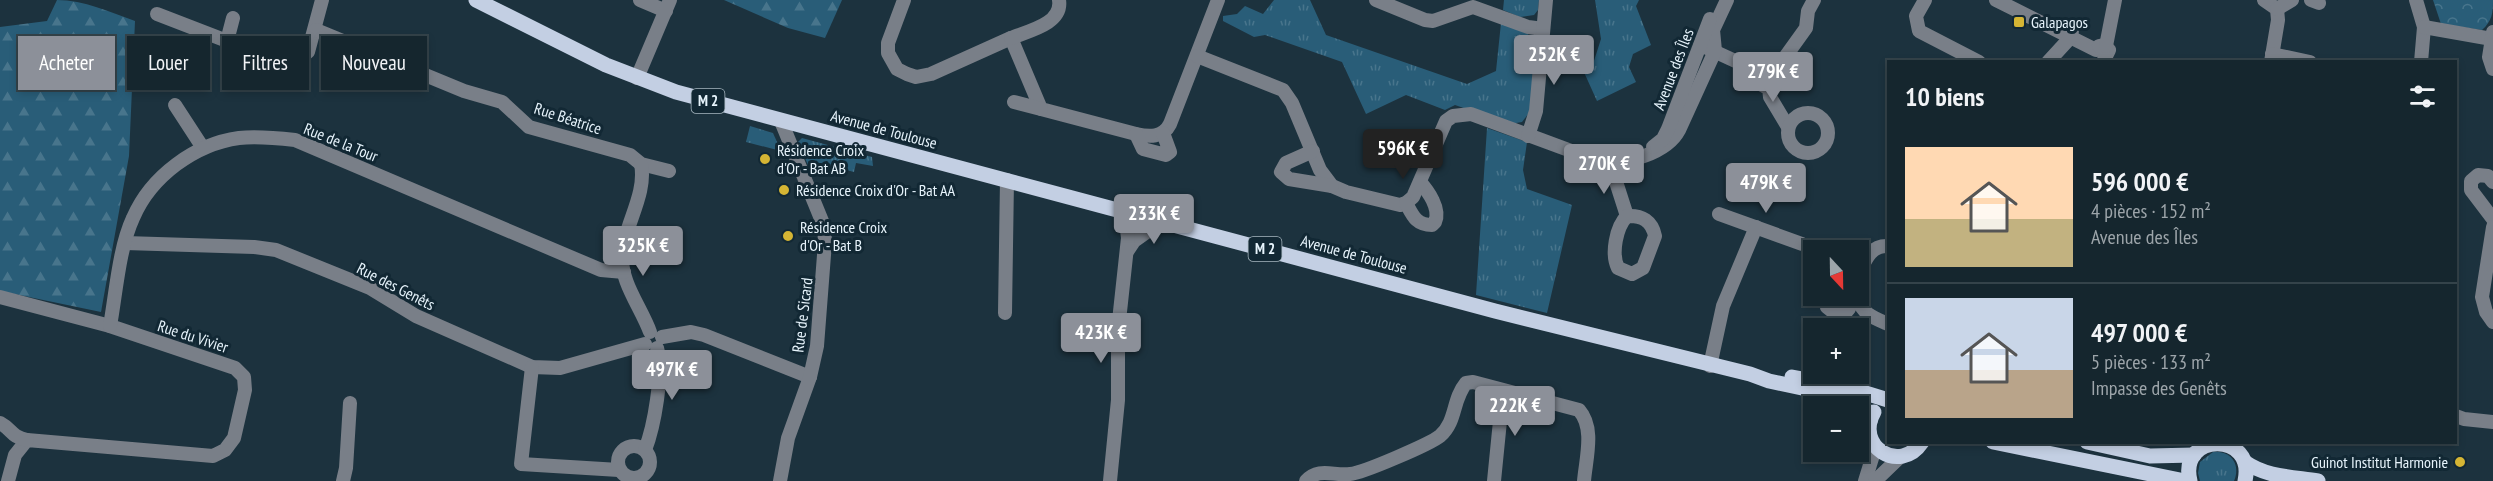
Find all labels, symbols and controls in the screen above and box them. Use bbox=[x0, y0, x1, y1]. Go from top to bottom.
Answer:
place label: Galapagos bbox=[2031, 12, 2088, 32]
marker: Galapagos bbox=[2012, 15, 2026, 29]
street label: Avenue des Îles bbox=[1648, 25, 1698, 113]
pin: 252K € bbox=[1505, 35, 1603, 86]
chip: Acheter bbox=[18, 36, 115, 90]
chip: Louer bbox=[127, 36, 210, 90]
chip: Filtres bbox=[222, 36, 309, 90]
chip: Nouveau bbox=[321, 36, 427, 90]
text: 252K € bbox=[1528, 41, 1580, 67]
pin: 279K € bbox=[1724, 52, 1822, 103]
text: 279K € bbox=[1747, 58, 1799, 84]
text: 10 biens bbox=[1905, 80, 1984, 113]
icon: filters bbox=[2406, 80, 2439, 113]
road number: M 2 bbox=[692, 89, 724, 113]
street label: Rue Béatrice bbox=[532, 98, 604, 138]
street label: Avenue de Toulouse bbox=[829, 105, 939, 153]
street label: Rue de la Tour bbox=[301, 118, 382, 166]
pin: 596K € bbox=[1354, 129, 1452, 180]
text: 596K € bbox=[1377, 135, 1429, 161]
place label: Résidence Croix d'Or - Bat AB bbox=[777, 140, 864, 178]
pin: 270K € bbox=[1555, 144, 1653, 195]
text: 270K € bbox=[1578, 150, 1630, 176]
marker: Résidence Croix d'Or - Bat AB bbox=[758, 152, 772, 166]
pin: 479K € bbox=[1717, 163, 1815, 214]
text: 596 000 € bbox=[2091, 165, 2189, 198]
text: 479K € bbox=[1740, 169, 1792, 195]
icon: home bbox=[1953, 171, 2025, 243]
place label: Résidence Croix d'Or - Bat AA bbox=[796, 180, 956, 200]
marker: Résidence Croix d'Or - Bat AA bbox=[777, 183, 791, 197]
pin: 233K € bbox=[1105, 194, 1203, 245]
text: 4 pièces · 152 m² bbox=[2091, 198, 2211, 224]
text: 233K € bbox=[1128, 200, 1180, 226]
place label: Résidence Croix d'Or - Bat B bbox=[800, 217, 887, 255]
text: Avenue des Îles bbox=[2091, 224, 2198, 250]
pin: 325K € bbox=[594, 226, 692, 277]
marker: Résidence Croix d'Or - Bat B bbox=[781, 229, 795, 243]
street label: Avenue de Toulouse bbox=[1299, 230, 1409, 278]
text: 325K € bbox=[617, 232, 669, 258]
road number: M 2 bbox=[1248, 237, 1282, 261]
north arrow bbox=[1803, 240, 1869, 306]
map controls bbox=[1803, 240, 1869, 462]
street label: Rue des Genêts bbox=[354, 258, 438, 314]
street label: Rue de Sicard bbox=[787, 276, 817, 354]
pin: 423K € bbox=[1052, 313, 1150, 364]
street label: Rue du Vivier bbox=[155, 315, 231, 357]
text: 497 000 € bbox=[2091, 316, 2188, 349]
button: + bbox=[1803, 318, 1869, 384]
text: 423K € bbox=[1075, 319, 1127, 345]
icon: home bbox=[1953, 322, 2025, 394]
text: 5 pièces · 133 m² bbox=[2091, 349, 2211, 375]
pin: 497K € bbox=[623, 350, 721, 401]
text: 497K € bbox=[646, 356, 698, 382]
text: Impasse des Genêts bbox=[2091, 375, 2227, 401]
pin: 222K € bbox=[1466, 386, 1564, 437]
text: 222K € bbox=[1489, 392, 1541, 418]
button: − bbox=[1803, 396, 1869, 462]
place label: Guinot Institut Harmonie bbox=[2311, 452, 2448, 472]
marker: Guinot Institut Harmonie bbox=[2453, 455, 2467, 469]

